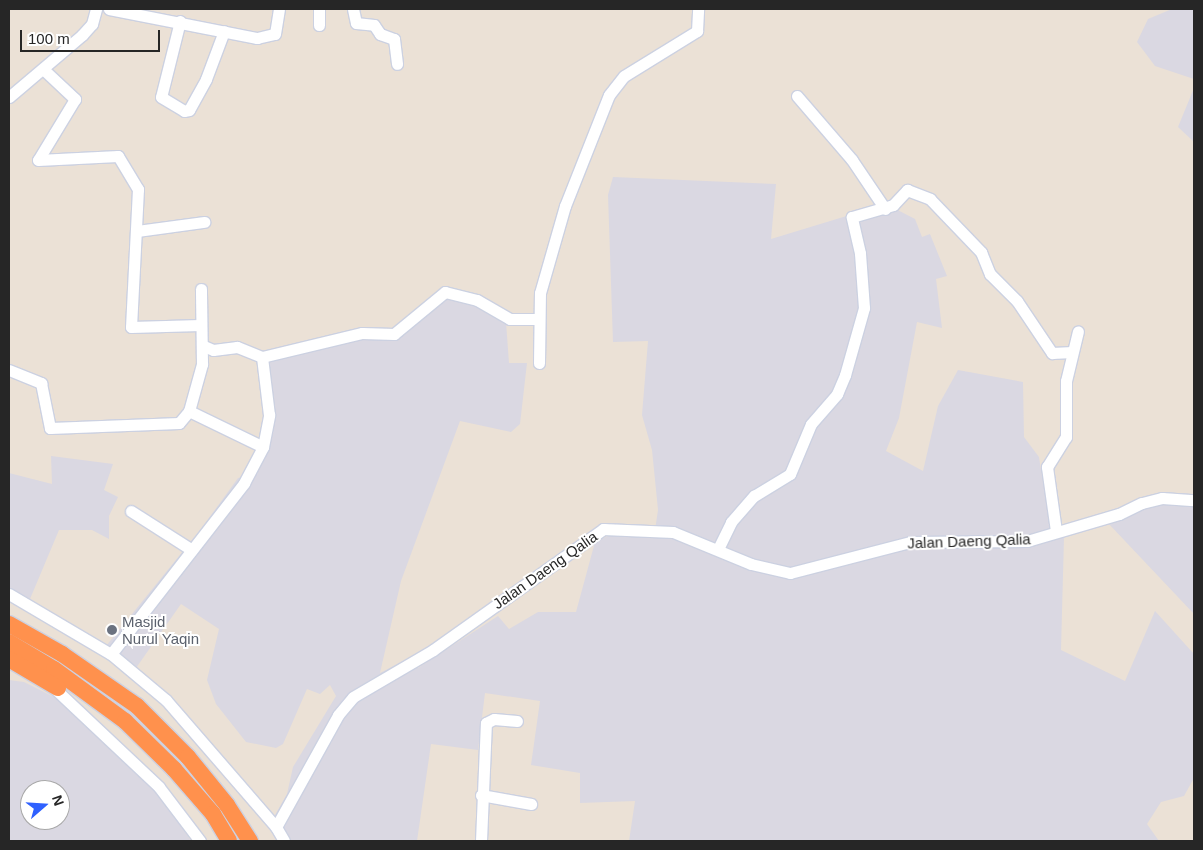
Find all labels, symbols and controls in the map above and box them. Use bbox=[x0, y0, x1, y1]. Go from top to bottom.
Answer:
scale bar bbox=[22, 20, 162, 52]
text: 100 m bbox=[28, 30, 70, 47]
street label: Jalan Daeng Qalia bbox=[489, 527, 601, 613]
street label: Jalan Daeng Qalia bbox=[907, 530, 1031, 552]
place label: Masjid Nurul Yaqin bbox=[122, 612, 199, 647]
marker: Masjid Nurul Yaqin bbox=[106, 624, 118, 636]
north arrow bbox=[20, 780, 70, 830]
text: N bbox=[49, 793, 67, 808]

